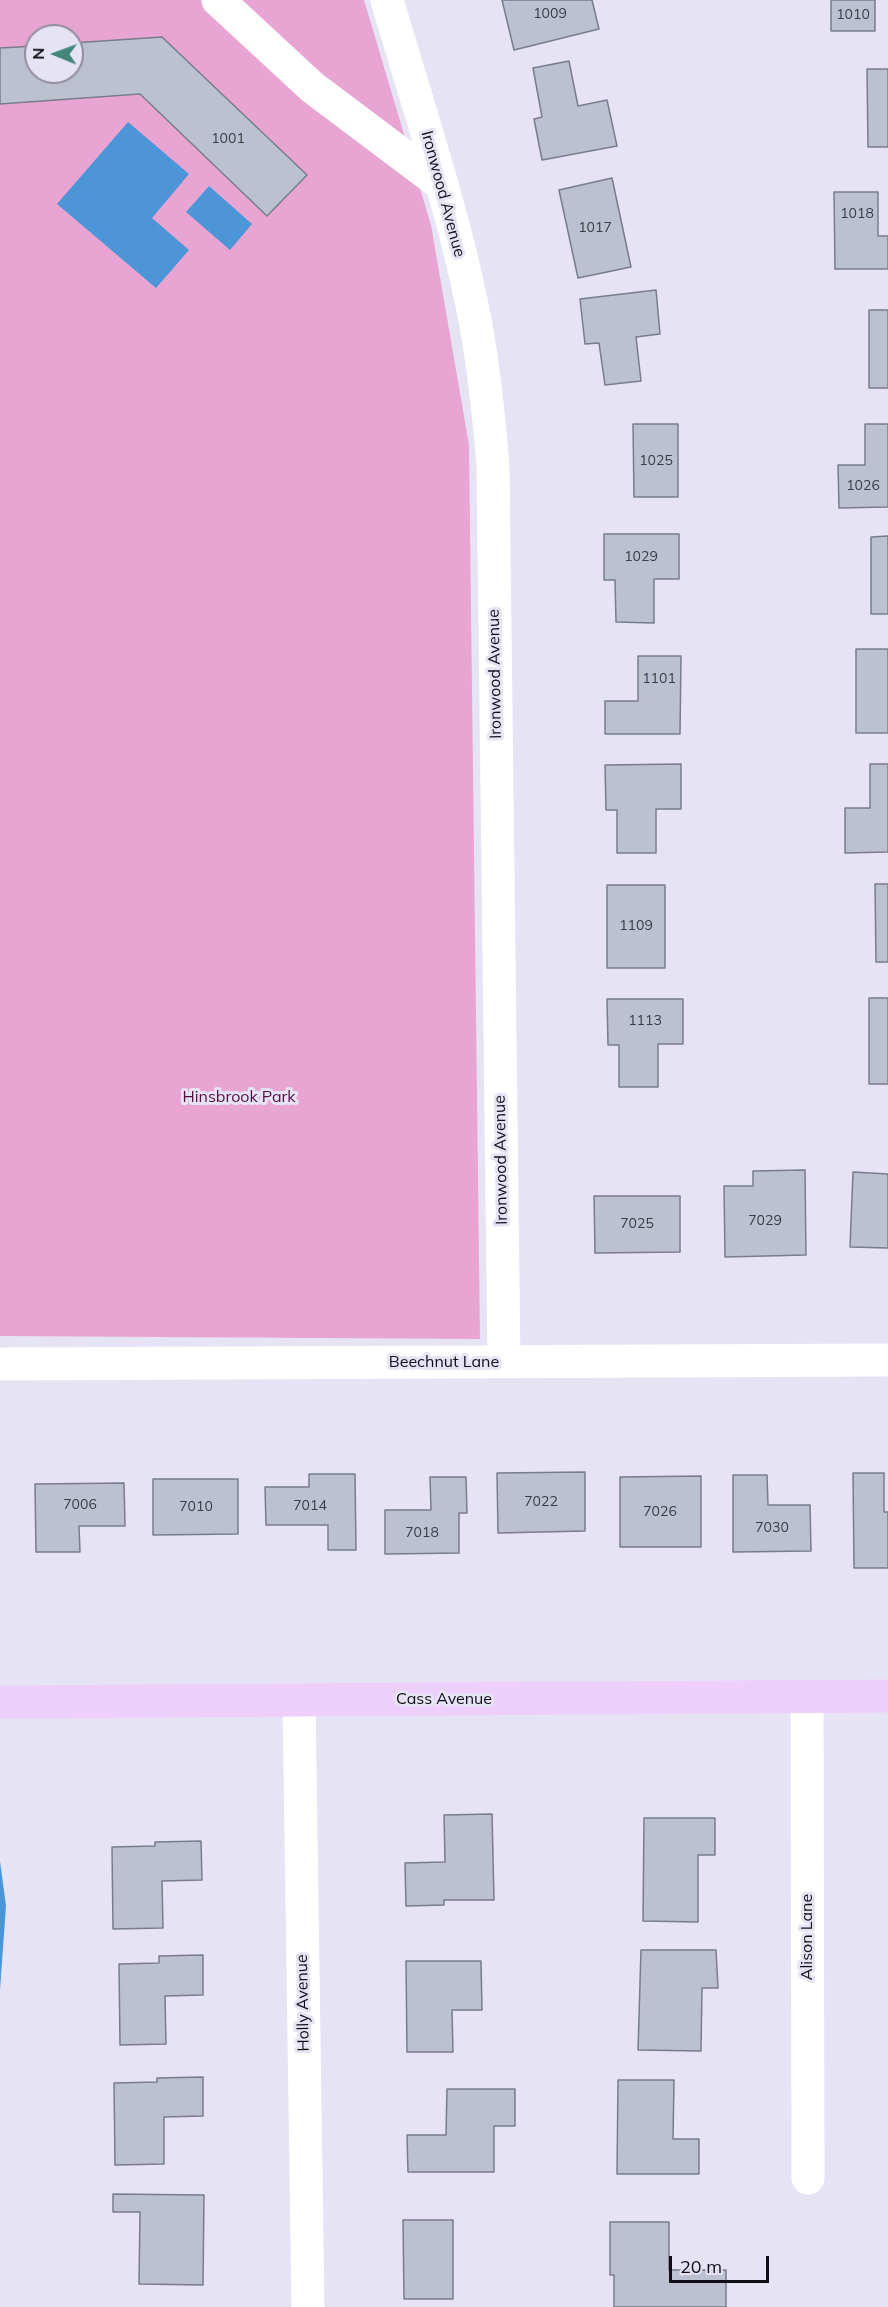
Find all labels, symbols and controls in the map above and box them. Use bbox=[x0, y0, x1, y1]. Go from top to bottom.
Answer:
house number: 1009 bbox=[533, 6, 567, 22]
house number: 1010 bbox=[836, 7, 870, 23]
north arrow bbox=[24, 24, 84, 84]
text: N bbox=[28, 48, 48, 60]
street label: Ironwood Avenue bbox=[417, 129, 469, 259]
house number: 1001 bbox=[211, 131, 245, 147]
house number: 1018 bbox=[840, 206, 874, 222]
house number: 1017 bbox=[578, 220, 612, 236]
house number: 1025 bbox=[639, 453, 673, 469]
house number: 1026 bbox=[846, 478, 880, 494]
house number: 1029 bbox=[624, 549, 658, 565]
street label: Ironwood Avenue bbox=[484, 609, 506, 739]
house number: 1101 bbox=[642, 671, 676, 687]
house number: 1109 bbox=[619, 918, 653, 934]
house number: 1113 bbox=[628, 1013, 662, 1029]
park label: Hinsbrook Park bbox=[182, 1087, 296, 1107]
street label: Ironwood Avenue bbox=[490, 1095, 512, 1225]
house number: 7029 bbox=[748, 1213, 782, 1229]
house number: 7025 bbox=[620, 1216, 654, 1232]
street label: Beechnut Lane bbox=[389, 1352, 499, 1372]
house number: 7022 bbox=[524, 1494, 558, 1510]
house number: 7006 bbox=[63, 1497, 97, 1513]
house number: 7014 bbox=[293, 1498, 327, 1514]
house number: 7010 bbox=[179, 1499, 213, 1515]
house number: 7026 bbox=[643, 1504, 677, 1520]
house number: 7030 bbox=[755, 1520, 789, 1536]
house number: 7018 bbox=[405, 1525, 439, 1541]
street label: Cass Avenue bbox=[396, 1689, 492, 1709]
street label: Alison Lane bbox=[797, 1894, 817, 1980]
street label: Holly Avenue bbox=[293, 1954, 313, 2052]
scale bar bbox=[672, 2244, 772, 2282]
text: 20 m bbox=[680, 2255, 722, 2278]

